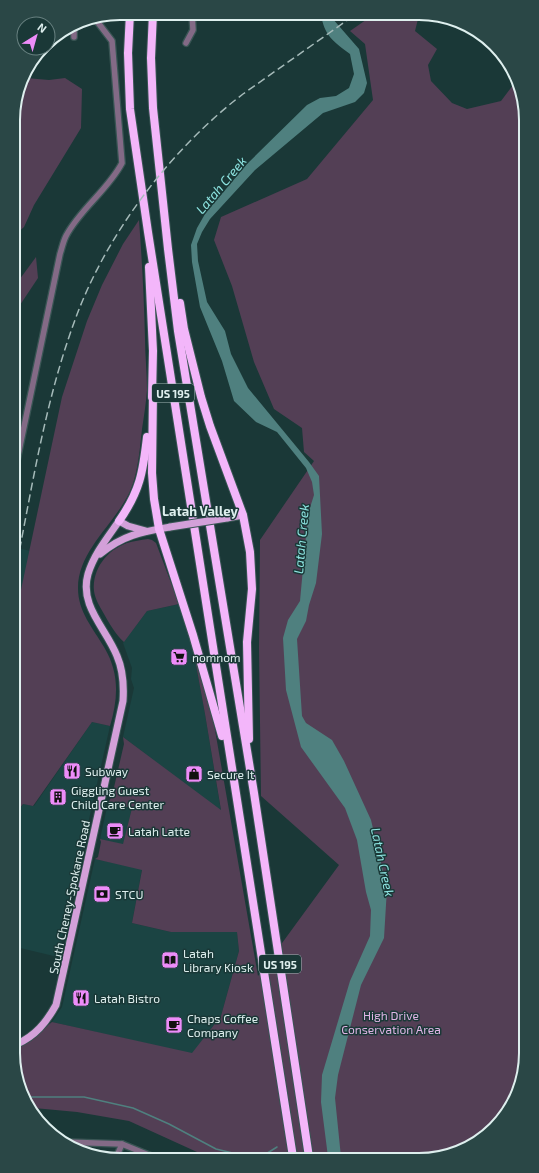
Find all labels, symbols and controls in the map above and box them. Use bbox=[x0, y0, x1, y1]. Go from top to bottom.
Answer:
north arrow bbox=[16, 16, 56, 56]
text: N bbox=[35, 20, 49, 35]
water label: Latah Creek bbox=[192, 153, 250, 217]
road number: US 195 bbox=[152, 384, 194, 402]
district label: Latah Valley bbox=[162, 503, 239, 519]
water label: Latah Creek bbox=[290, 503, 312, 575]
supermarket icon: nomnom bbox=[169, 647, 189, 667]
place label: nomnom bbox=[192, 650, 241, 664]
restaurant icon: Subway bbox=[62, 761, 82, 781]
place label: Subway bbox=[85, 764, 129, 778]
shop icon: Secure It bbox=[184, 764, 204, 784]
place label: Secure It bbox=[207, 767, 255, 781]
place label: Giggling Guest Child Care Center bbox=[71, 783, 164, 811]
building icon: Giggling Guest Child Care Center bbox=[48, 787, 68, 807]
street label: South Cheney-Spokane Road bbox=[46, 819, 92, 975]
cafe icon: Latah Latte bbox=[105, 821, 125, 841]
place label: Latah Latte bbox=[128, 824, 190, 838]
water label: Latah Creek bbox=[368, 826, 398, 898]
bank icon: STCU bbox=[92, 884, 112, 904]
place label: STCU bbox=[115, 887, 143, 901]
place label: Latah Library Kiosk bbox=[183, 946, 253, 974]
library icon: Latah Library Kiosk bbox=[160, 950, 180, 970]
road number: US 195 bbox=[259, 955, 301, 973]
restaurant icon: Latah Bistro bbox=[71, 988, 91, 1008]
place label: Latah Bistro bbox=[94, 991, 160, 1005]
park label: High Drive Conservation Area bbox=[341, 1008, 441, 1036]
place label: Chaps Coffee Company bbox=[187, 1011, 258, 1039]
cafe icon: Chaps Coffee Company bbox=[164, 1015, 184, 1035]

